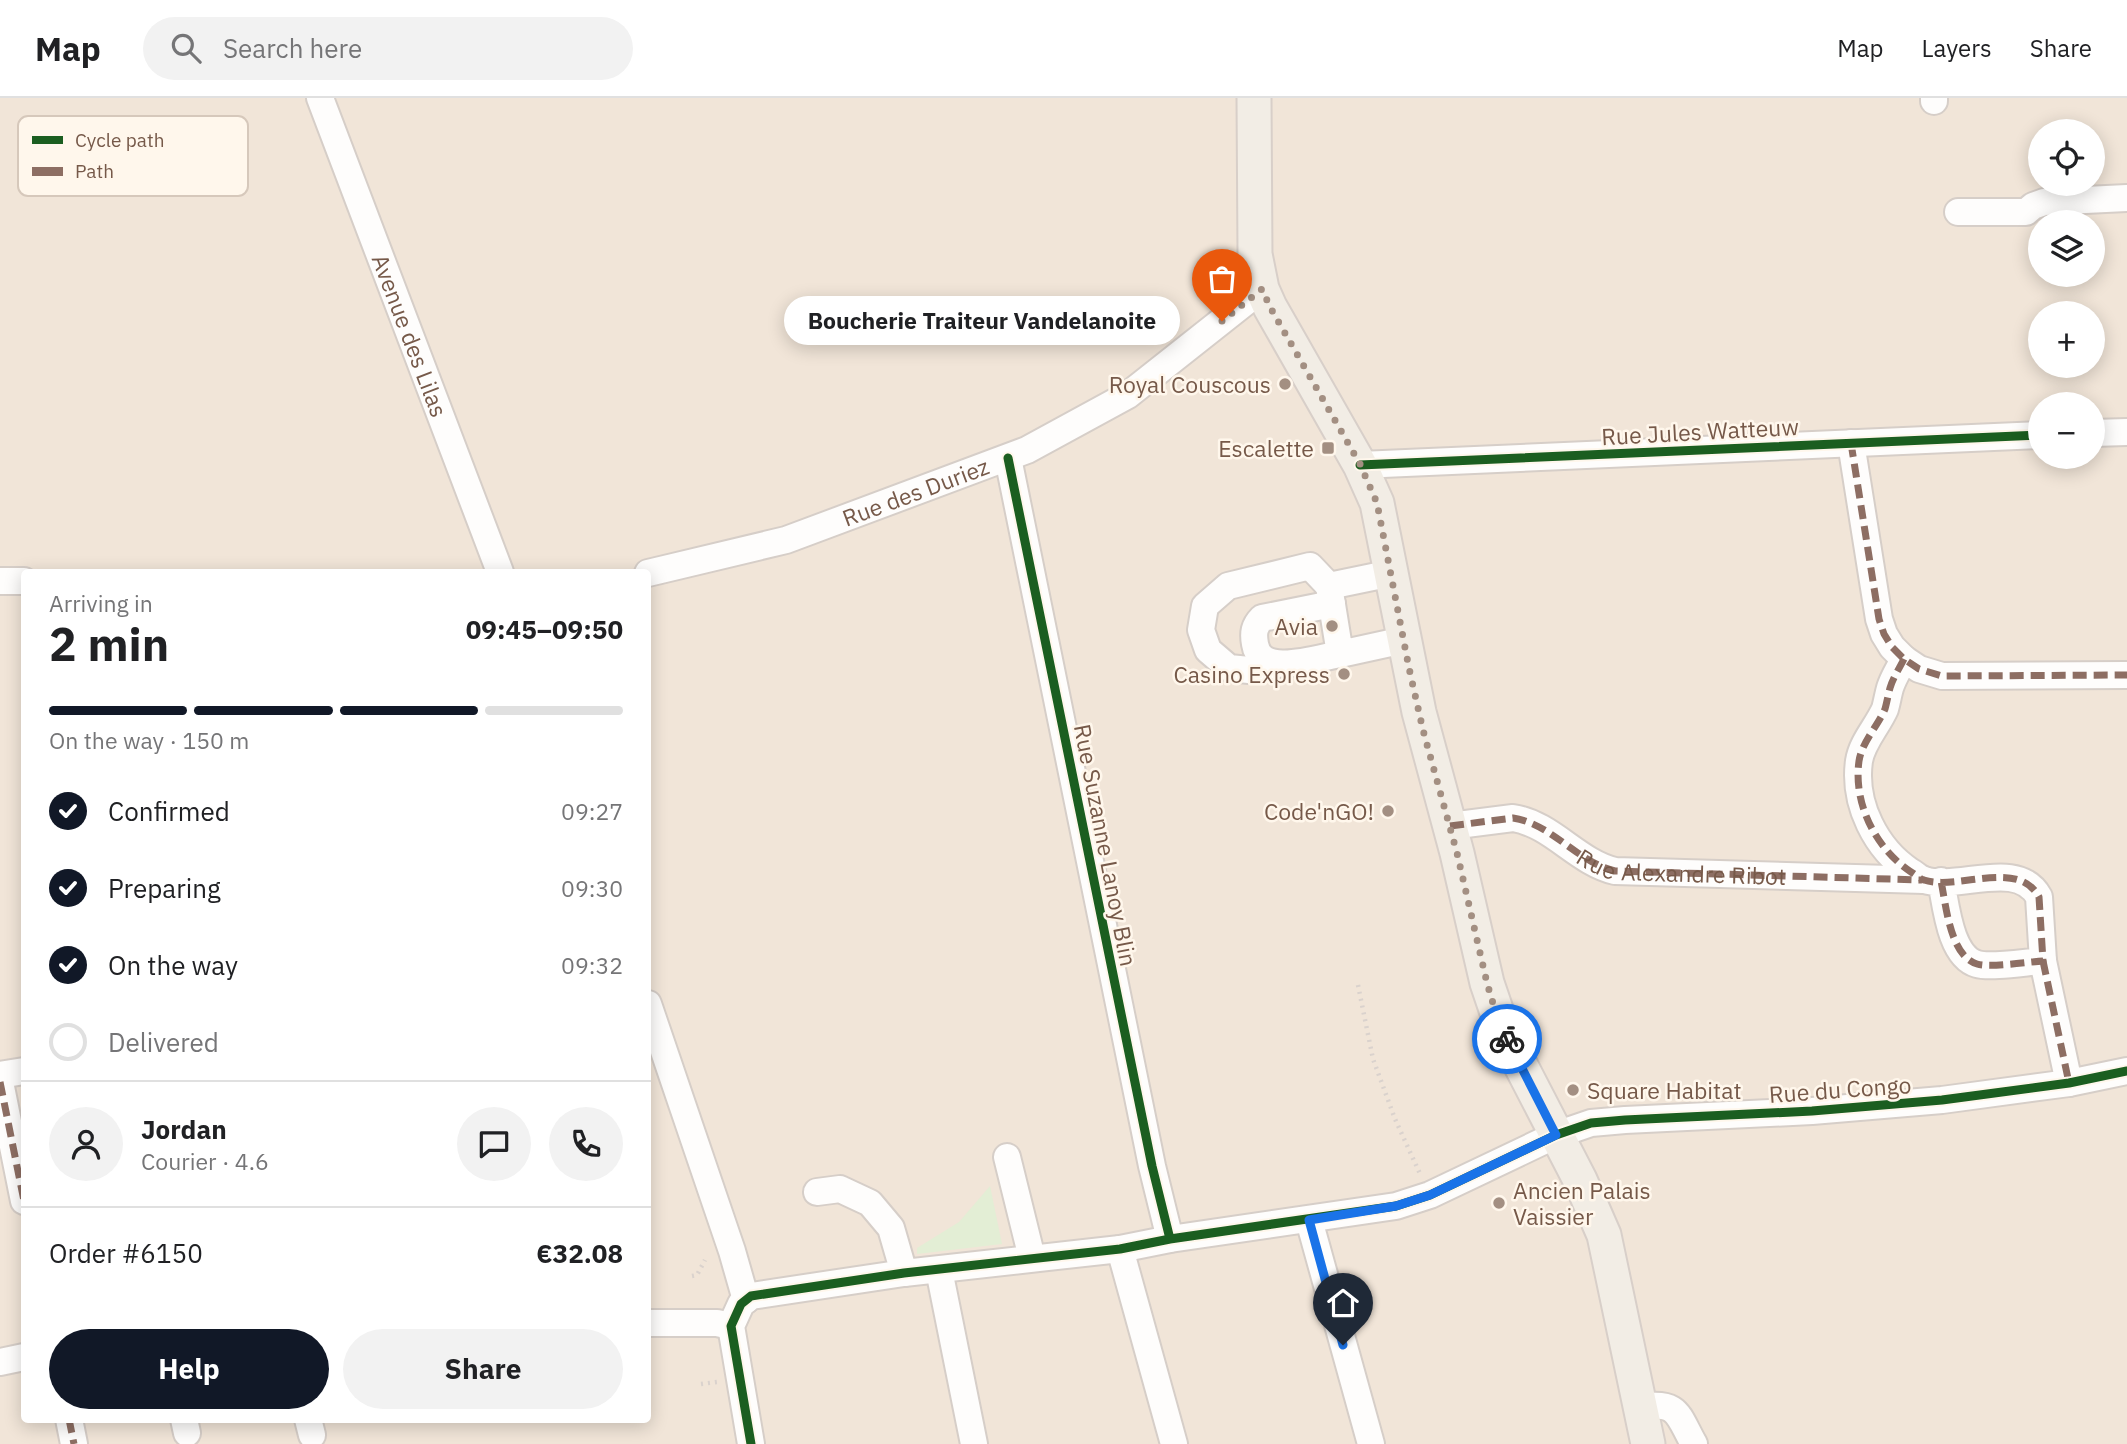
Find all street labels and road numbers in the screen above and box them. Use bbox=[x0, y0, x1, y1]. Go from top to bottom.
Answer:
street label: Avenue des Lilas bbox=[366, 250, 455, 421]
street label: Rue Jules Watteuw bbox=[1600, 411, 1800, 451]
street label: Rue des Duriez bbox=[838, 451, 993, 533]
street label: Rue Suzanne Lanoy Blin bbox=[1068, 721, 1144, 969]
street label: Rue Alexandre Ribot bbox=[1571, 841, 1786, 891]
street label: Rue du Congo bbox=[1768, 1069, 1912, 1109]

